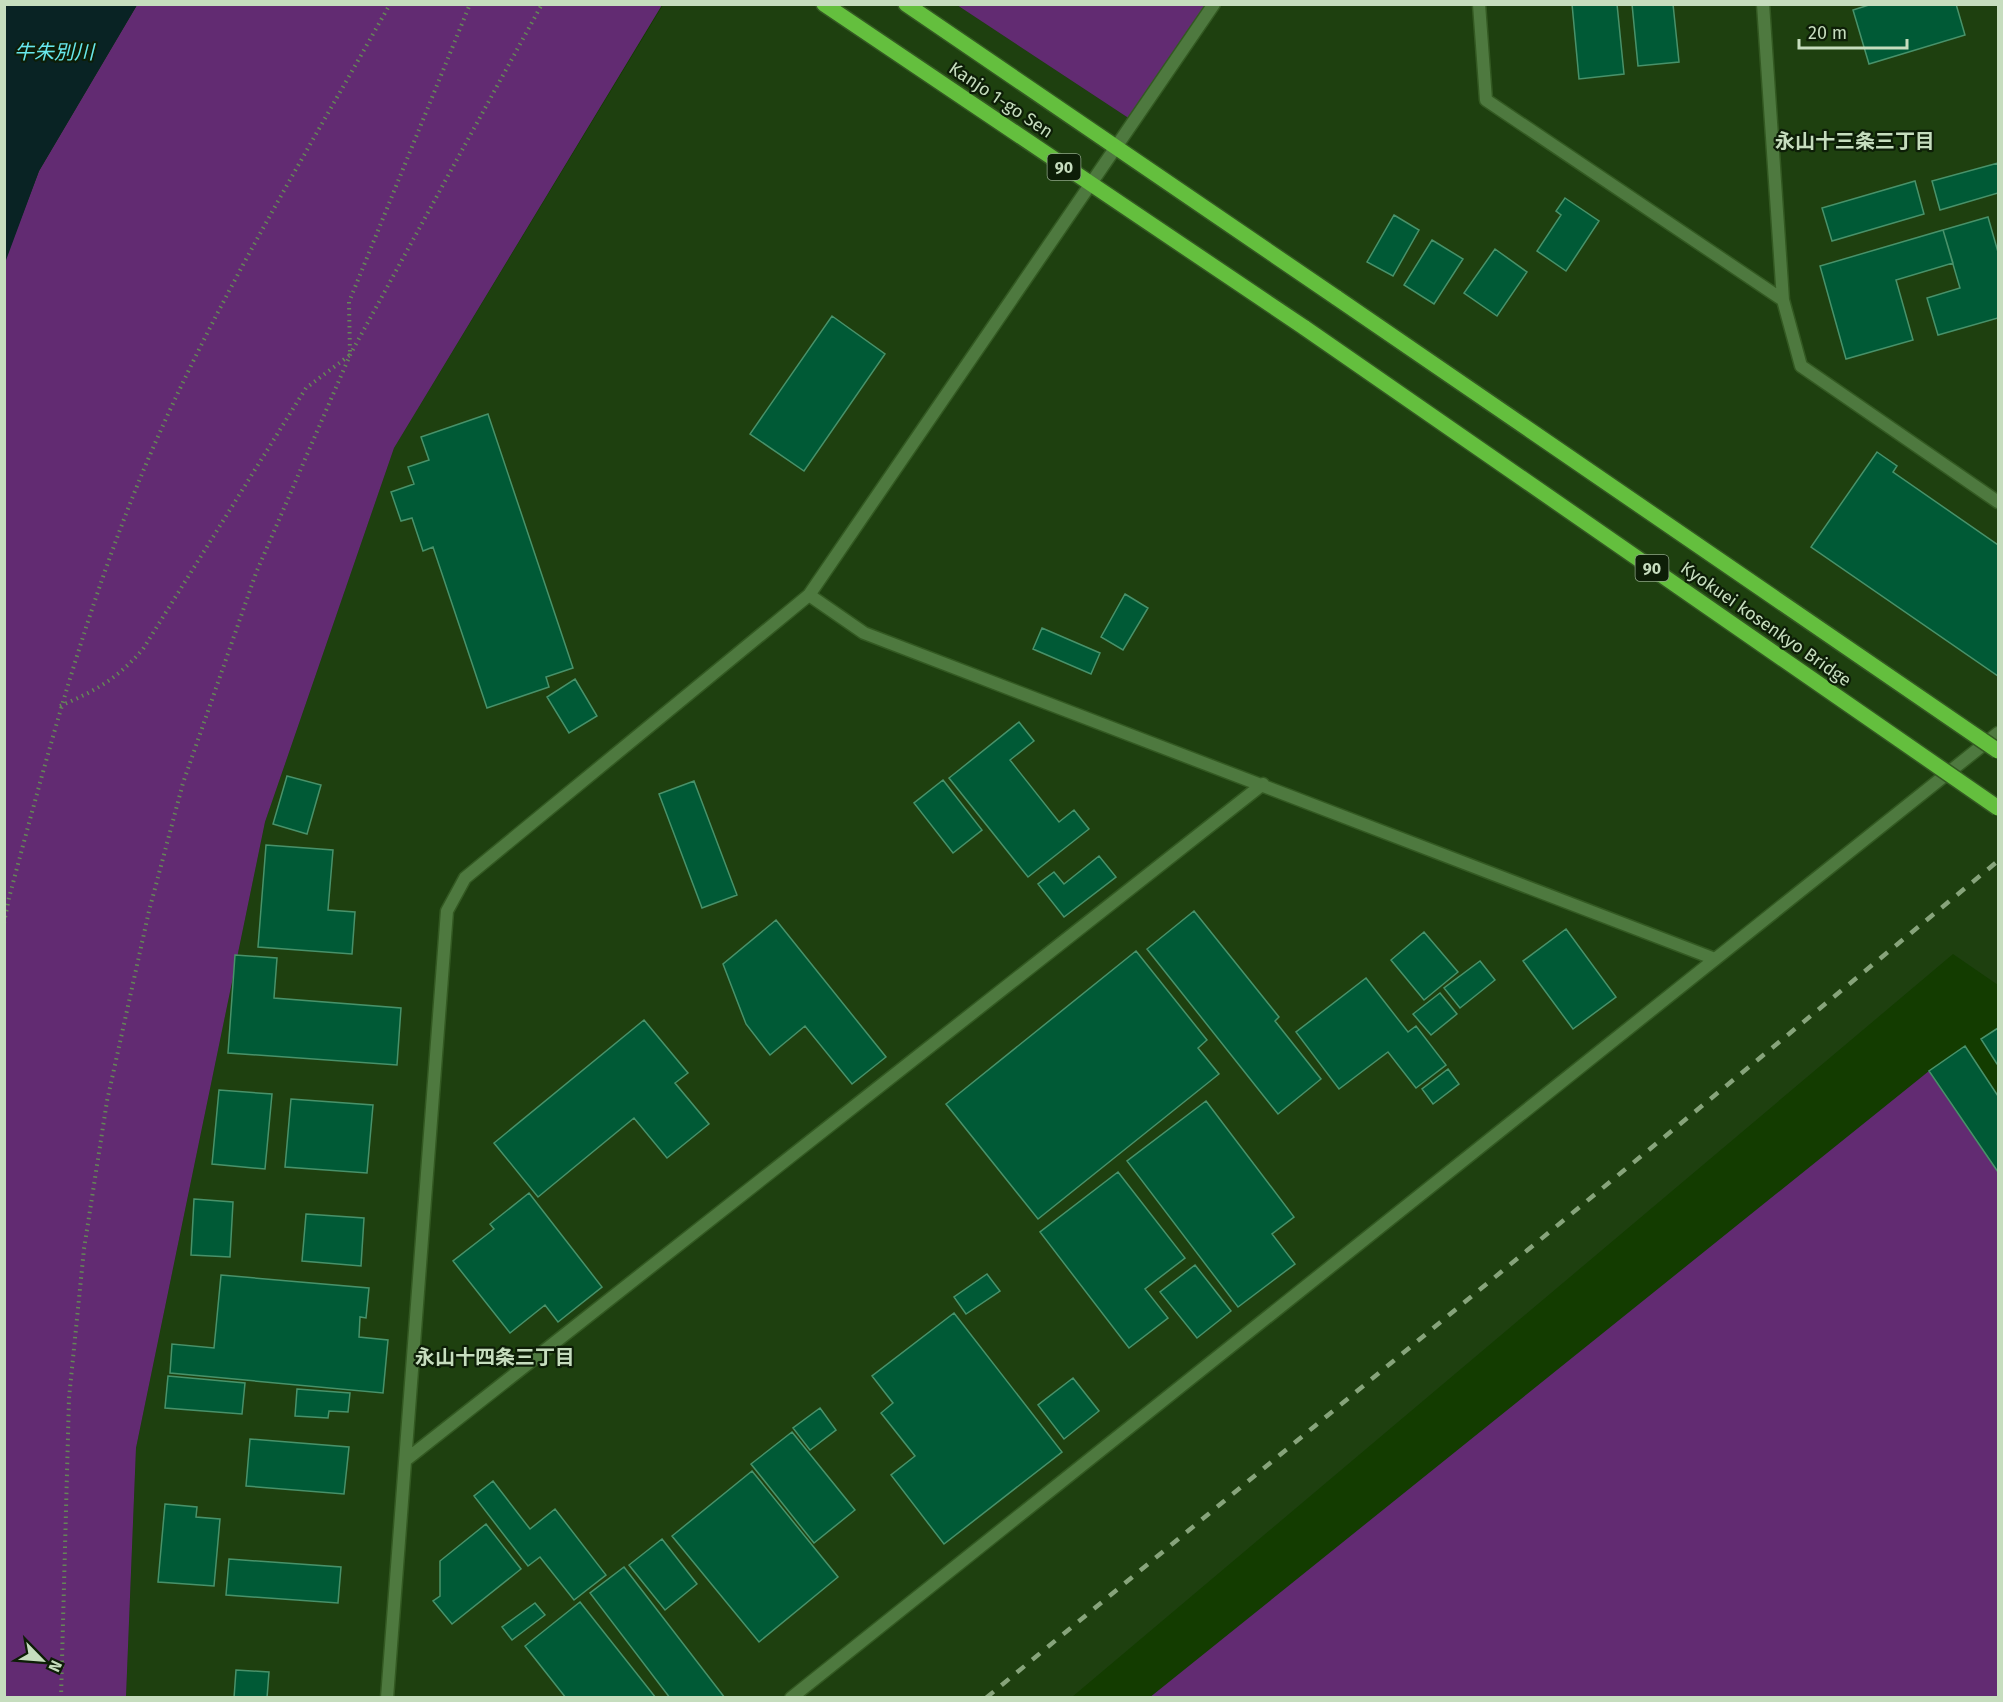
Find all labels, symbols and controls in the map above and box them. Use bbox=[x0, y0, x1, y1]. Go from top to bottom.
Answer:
scale bar bbox=[1799, 12, 1907, 50]
text: 20 m bbox=[1808, 22, 1847, 44]
water label: 牛朱別川 bbox=[14, 40, 96, 64]
street label: Kanjo 1-go Sen bbox=[945, 57, 1057, 143]
district label: 永山十三条三丁目 bbox=[1775, 129, 1935, 153]
road number: 90 bbox=[1048, 154, 1080, 180]
road number: 90 bbox=[1636, 555, 1668, 581]
street label: Kyokuei kosenkyo Bridge bbox=[1676, 557, 1856, 691]
district label: 永山十四条三丁目 bbox=[415, 1345, 575, 1369]
north arrow bbox=[12, 1630, 72, 1690]
text: N bbox=[44, 1657, 66, 1675]

